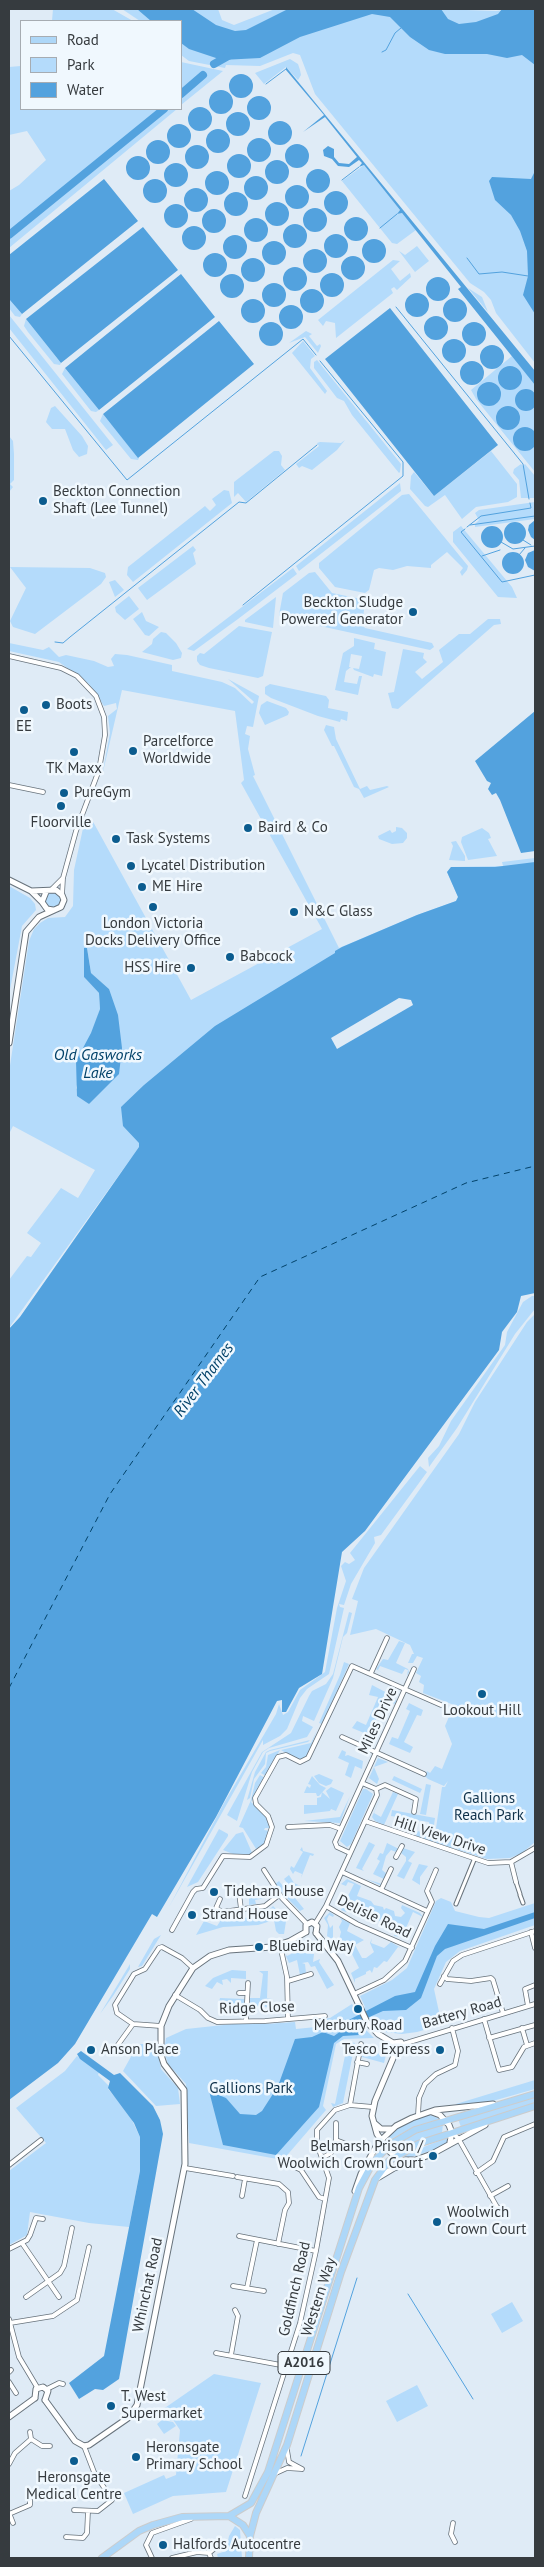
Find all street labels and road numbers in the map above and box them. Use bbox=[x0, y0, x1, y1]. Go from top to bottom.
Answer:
street label: Miles Drive bbox=[355, 1685, 401, 1757]
street label: Hill View Drive bbox=[392, 1813, 488, 1859]
street label: Delisle Road bbox=[334, 1891, 414, 1943]
street label: Battery Road bbox=[420, 1993, 504, 2033]
street label: Ridge Close bbox=[219, 1998, 295, 2018]
street label: Whinchat Road bbox=[129, 2236, 167, 2334]
street label: Goldfinch Road bbox=[275, 2240, 315, 2338]
street label: Western Way bbox=[298, 2255, 340, 2339]
road number: A2016 bbox=[278, 2352, 330, 2374]

